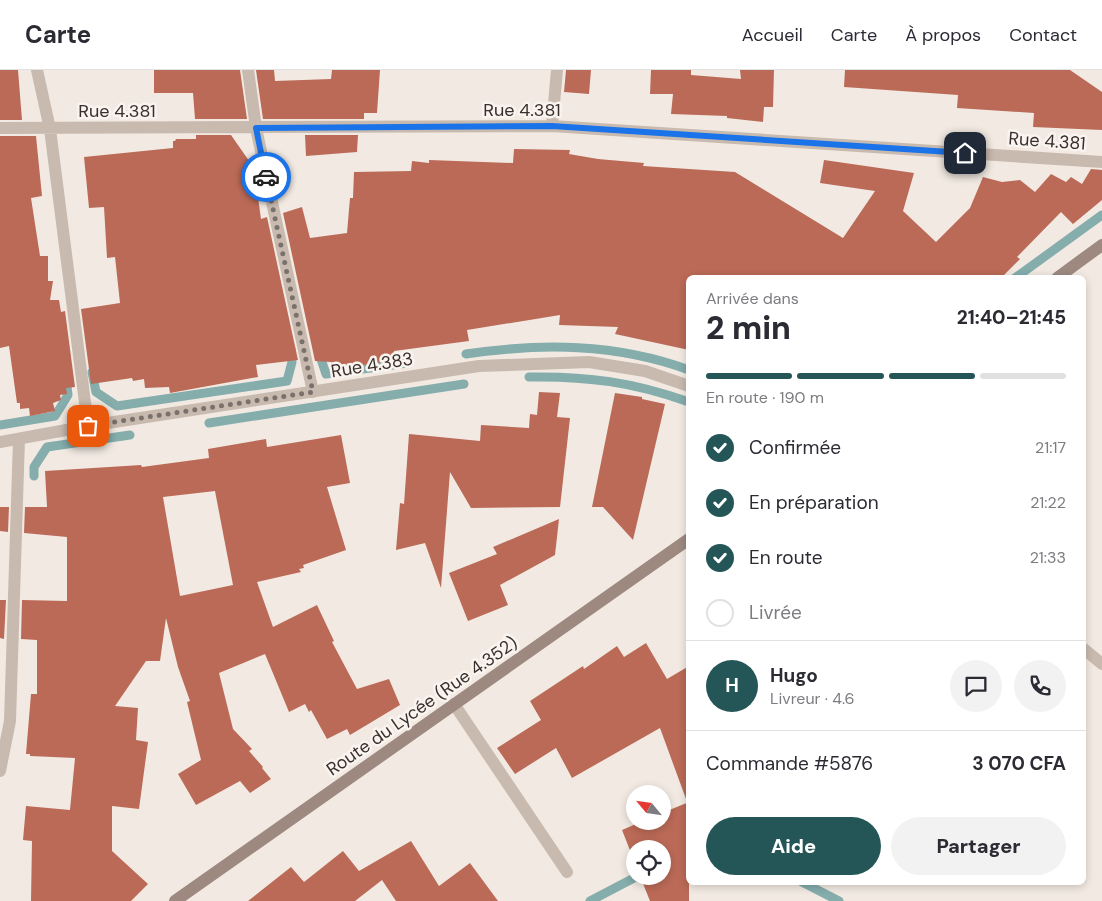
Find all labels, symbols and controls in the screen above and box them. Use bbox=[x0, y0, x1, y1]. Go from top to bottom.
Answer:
text: Carte bbox=[25, 19, 91, 50]
text: Accueil bbox=[742, 23, 803, 47]
text: Carte bbox=[831, 23, 877, 47]
text: À propos bbox=[905, 23, 981, 47]
text: Contact bbox=[1009, 23, 1077, 47]
street label: Rue 4.381 bbox=[483, 98, 561, 122]
street label: Rue 4.381 bbox=[78, 99, 156, 123]
street label: Rue 4.381 bbox=[1008, 126, 1086, 156]
pin bbox=[944, 132, 986, 174]
icon: home bbox=[951, 139, 979, 167]
courier bbox=[241, 152, 291, 202]
icon: car bbox=[252, 163, 280, 191]
text: Arrivée dans bbox=[706, 288, 799, 309]
text: 21:40–21:45 bbox=[957, 305, 1066, 330]
text: 2 min bbox=[706, 307, 791, 349]
street label: Rue 4.383 bbox=[329, 347, 415, 383]
text: En route · 190 m bbox=[706, 387, 824, 408]
pin bbox=[67, 405, 109, 447]
icon: bag bbox=[74, 412, 102, 440]
icon: check bbox=[706, 434, 734, 462]
text: Confirmée bbox=[749, 435, 841, 460]
text: 21:17 bbox=[1035, 437, 1066, 458]
icon: check bbox=[706, 489, 734, 517]
text: En préparation bbox=[749, 490, 879, 515]
text: 21:22 bbox=[1030, 492, 1066, 513]
icon: check bbox=[706, 544, 734, 572]
text: En route bbox=[749, 545, 823, 570]
text: 21:33 bbox=[1030, 547, 1066, 568]
text: Livrée bbox=[749, 600, 802, 625]
street label: Route du Lycée (Rue 4.352) bbox=[322, 631, 522, 781]
button: chat bbox=[950, 660, 1002, 712]
button: phone bbox=[1014, 660, 1066, 712]
text: Hugo bbox=[770, 663, 818, 688]
text: H bbox=[725, 673, 739, 698]
text: Livreur · 4.6 bbox=[770, 688, 855, 709]
text: Commande #5876 bbox=[706, 751, 873, 776]
text: 3 070 CFA bbox=[972, 751, 1066, 776]
north arrow bbox=[626, 785, 671, 830]
map controls bbox=[626, 785, 671, 885]
button: Aide bbox=[706, 817, 881, 875]
button: Partager bbox=[891, 817, 1066, 875]
button: locate bbox=[626, 840, 671, 885]

